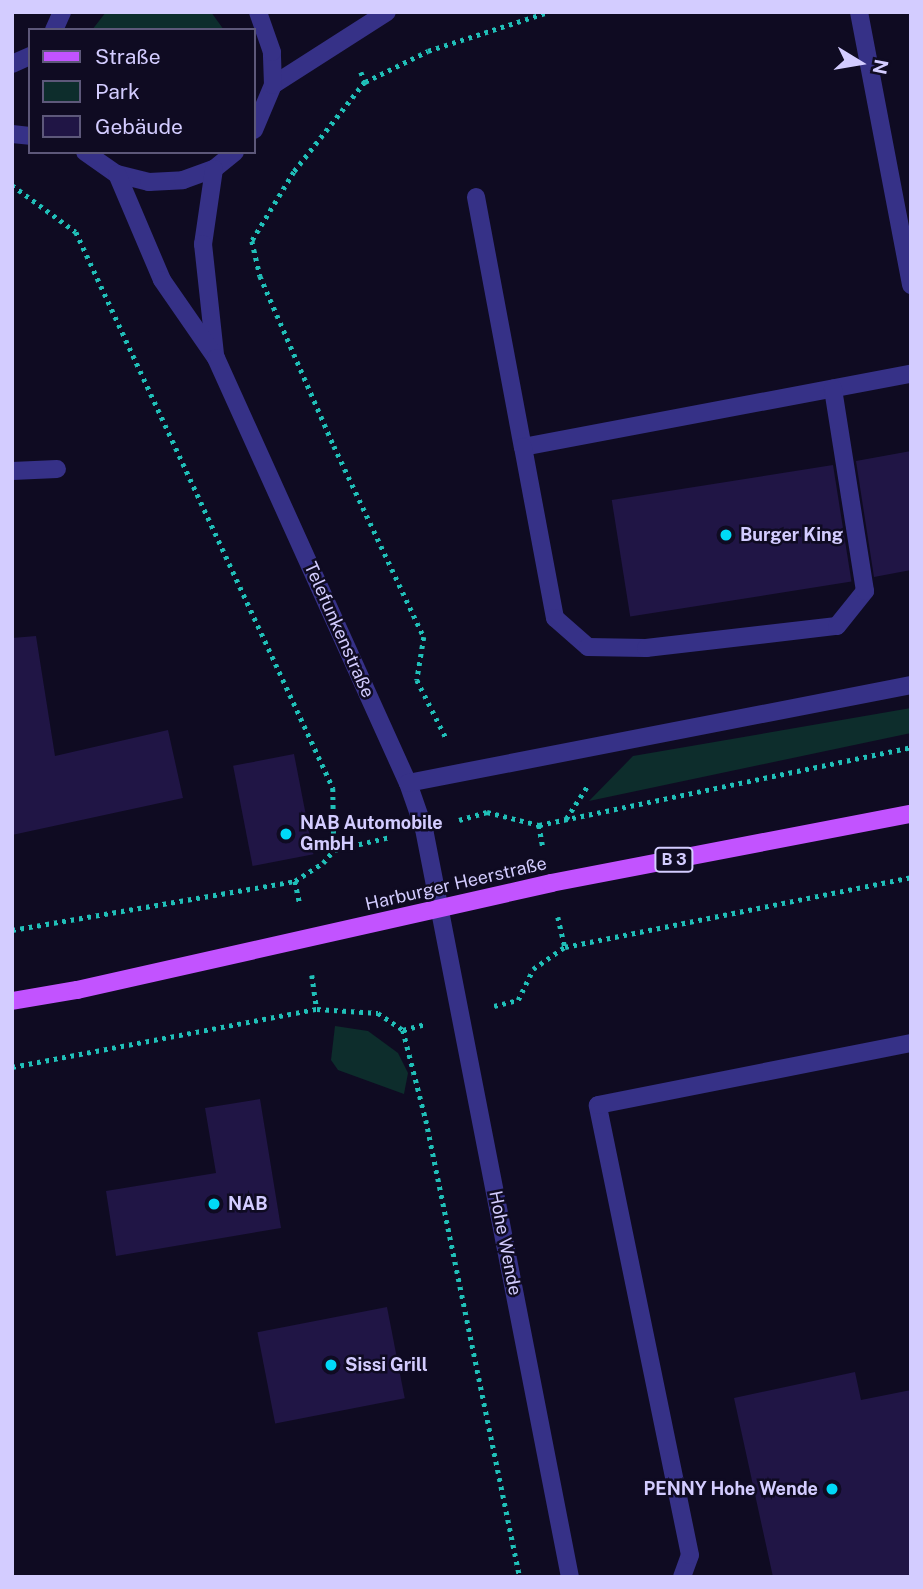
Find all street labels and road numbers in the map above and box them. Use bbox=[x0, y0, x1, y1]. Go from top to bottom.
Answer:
street label: Telefunkenstraße bbox=[299, 559, 379, 701]
road number: B 3 bbox=[653, 848, 695, 873]
street label: Harburger Heerstraße bbox=[363, 853, 549, 915]
street label: Hohe Wende bbox=[484, 1189, 526, 1297]

